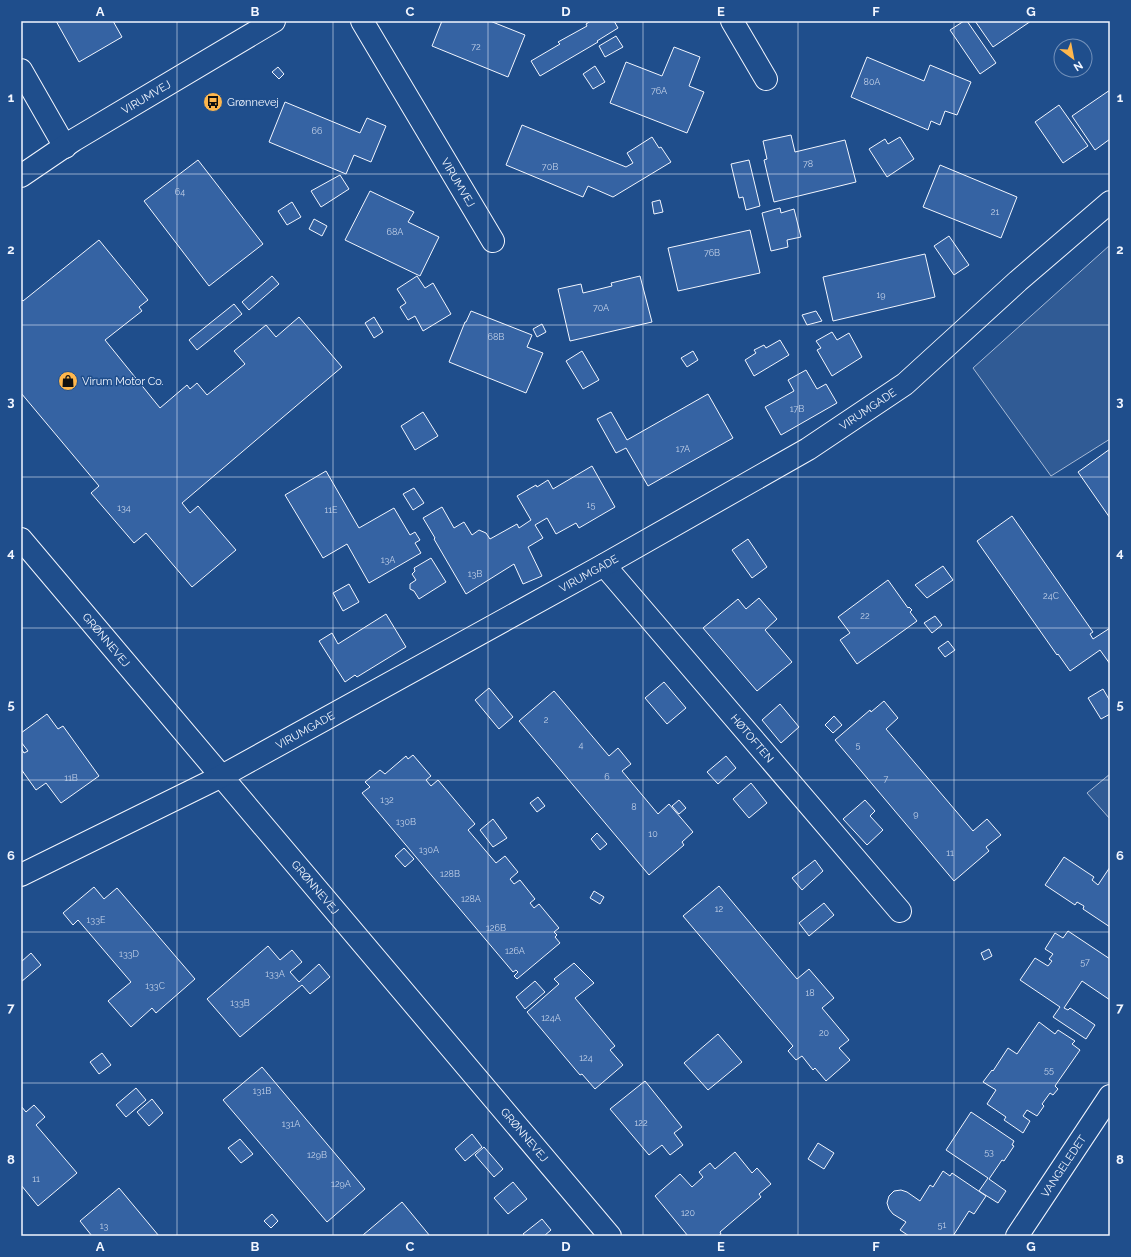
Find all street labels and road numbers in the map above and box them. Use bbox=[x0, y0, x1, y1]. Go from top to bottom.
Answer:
street label: VIRUMVEJ bbox=[119, 77, 173, 117]
street label: VIRUMVEJ bbox=[439, 156, 478, 209]
street label: VIRUMGADE bbox=[837, 385, 899, 433]
street label: VIRUMGADE bbox=[557, 552, 621, 595]
street label: GRØNNEVEJ bbox=[80, 610, 133, 669]
street label: VIRUMGADE bbox=[273, 708, 337, 752]
street label: HØTOFTEN bbox=[728, 712, 776, 765]
street label: GRØNNEVEJ bbox=[289, 858, 342, 917]
street label: GRØNNEVEJ bbox=[498, 1105, 551, 1164]
street label: VANGELEDET bbox=[1038, 1132, 1089, 1200]

